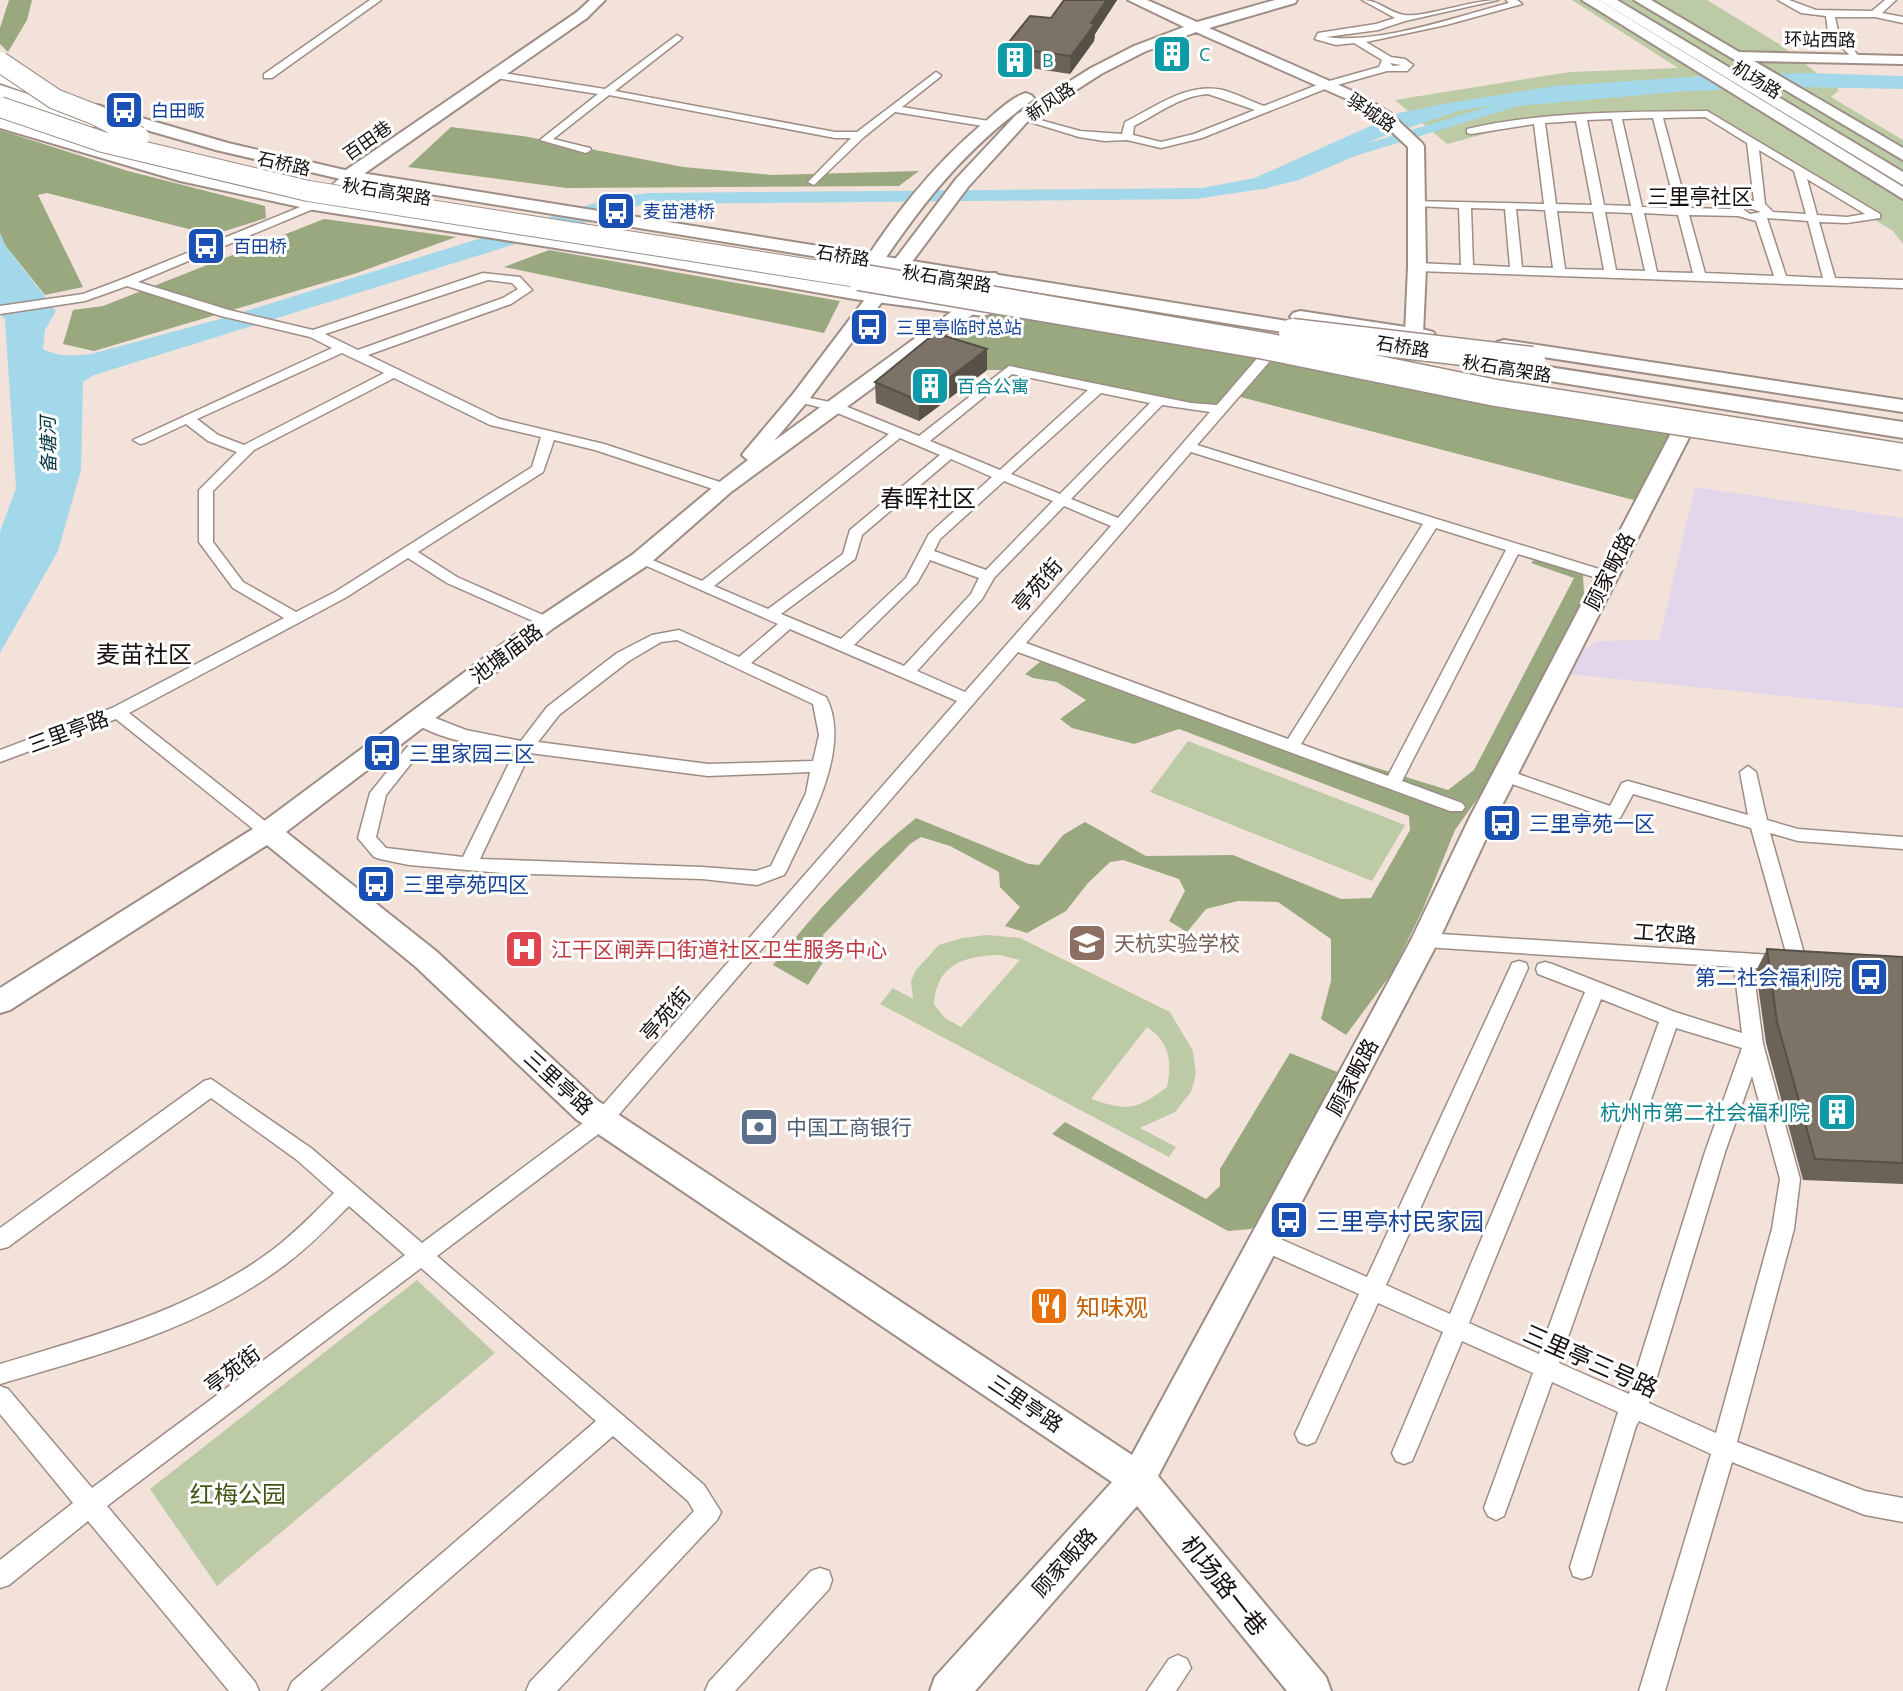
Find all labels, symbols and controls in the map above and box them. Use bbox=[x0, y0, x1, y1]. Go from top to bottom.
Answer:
street label: 环站西路 bbox=[1784, 26, 1856, 52]
building icon: C bbox=[1151, 33, 1193, 75]
building icon: B bbox=[994, 39, 1036, 81]
place label: C bbox=[1199, 42, 1210, 66]
place label: B bbox=[1042, 48, 1054, 72]
street label: 机场路 bbox=[1728, 55, 1786, 103]
street label: 新风路 bbox=[1021, 76, 1079, 126]
street label: 驿城路 bbox=[1343, 87, 1401, 137]
bus stop icon: 白田畈 bbox=[103, 89, 145, 131]
place label: 白田畈 bbox=[151, 98, 205, 122]
street label: 百田巷 bbox=[338, 115, 396, 165]
street label: 石桥路 bbox=[255, 146, 313, 180]
street label: 秋石高架路 bbox=[341, 172, 433, 210]
district label: 三里亭社区 bbox=[1648, 182, 1753, 210]
bus stop icon: 麦苗港桥 bbox=[595, 190, 637, 232]
place label: 麦苗港桥 bbox=[643, 199, 715, 223]
bus stop icon: 百田桥 bbox=[185, 225, 227, 267]
place label: 百田桥 bbox=[233, 234, 287, 258]
street label: 石桥路 bbox=[814, 239, 872, 271]
street label: 秋石高架路 bbox=[901, 259, 993, 297]
bus stop icon: 三里亭临时总站 bbox=[848, 306, 890, 348]
place label: 三里亭临时总站 bbox=[896, 315, 1022, 339]
street label: 石桥路 bbox=[1374, 330, 1432, 362]
street label: 秋石高架路 bbox=[1461, 349, 1553, 387]
building icon: 百合公寓 bbox=[909, 365, 951, 407]
place label: 百合公寓 bbox=[957, 374, 1029, 398]
water label: 备塘河 bbox=[34, 412, 61, 474]
district label: 春晖社区 bbox=[880, 481, 976, 514]
street label: 顾家畈路 bbox=[1577, 527, 1641, 615]
street label: 亭苑街 bbox=[1006, 552, 1068, 618]
street label: 池塘庙路 bbox=[464, 617, 548, 689]
district label: 麦苗社区 bbox=[96, 637, 192, 670]
street label: 三里亭路 bbox=[24, 703, 112, 759]
bus stop icon: 三里家园三区 bbox=[361, 732, 403, 774]
place label: 三里家园三区 bbox=[409, 739, 535, 767]
bus stop icon: 三里亭苑一区 bbox=[1481, 802, 1523, 844]
place label: 三里亭苑一区 bbox=[1529, 809, 1655, 837]
bus stop icon: 三里亭苑四区 bbox=[355, 863, 397, 905]
place label: 三里亭苑四区 bbox=[403, 870, 529, 898]
street label: 工农路 bbox=[1633, 917, 1697, 949]
school or university icon: 天杭实验学校 bbox=[1066, 922, 1108, 964]
hospital icon: 江干区闸弄口街道社区卫生服务中心 bbox=[503, 928, 545, 970]
place label: 天杭实验学校 bbox=[1114, 929, 1240, 957]
place label: 江干区闸弄口街道社区卫生服务中心 bbox=[551, 935, 887, 963]
bus stop icon: 第二社会福利院 bbox=[1848, 956, 1890, 998]
place label: 第二社会福利院 bbox=[1695, 963, 1842, 991]
street label: 亭苑街 bbox=[634, 981, 696, 1047]
street label: 顾家畈路 bbox=[1320, 1033, 1384, 1121]
street label: 三里亭路 bbox=[518, 1043, 600, 1121]
building icon: 杭州市第二社会福利院 bbox=[1816, 1091, 1858, 1133]
place label: 杭州市第二社会福利院 bbox=[1600, 1098, 1810, 1126]
bank icon: 中国工商银行 bbox=[738, 1106, 780, 1148]
place label: 中国工商银行 bbox=[786, 1113, 912, 1141]
bus stop icon: 三里亭村民家园 bbox=[1268, 1199, 1310, 1241]
place label: 三里亭村民家园 bbox=[1316, 1204, 1484, 1237]
restaurant icon: 知味观 bbox=[1028, 1285, 1070, 1327]
place label: 知味观 bbox=[1076, 1290, 1148, 1323]
street label: 三里亭三号路 bbox=[1519, 1316, 1663, 1404]
street label: 亭苑街 bbox=[198, 1339, 266, 1399]
street label: 三里亭路 bbox=[983, 1368, 1069, 1438]
park label: 红梅公园 bbox=[190, 1477, 286, 1510]
street label: 顾家畈路 bbox=[1025, 1521, 1103, 1603]
street label: 机场路一巷 bbox=[1174, 1528, 1276, 1642]

